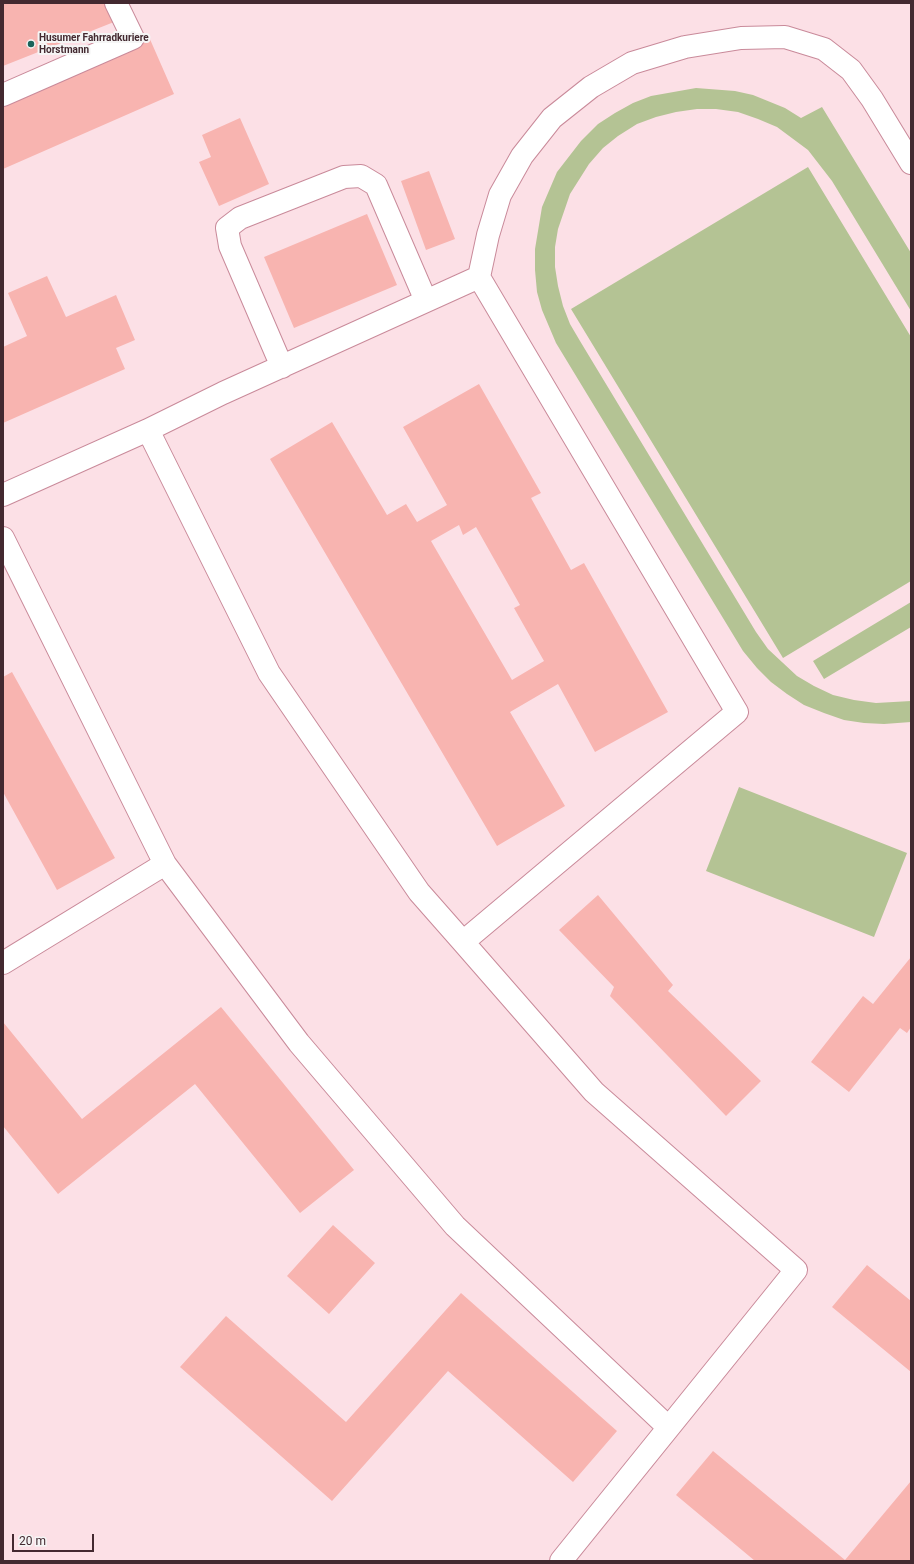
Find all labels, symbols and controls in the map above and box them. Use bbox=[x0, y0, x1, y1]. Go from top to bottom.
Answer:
place label: Husumer Fahrradkuriere Horstmann bbox=[39, 32, 149, 56]
marker: Husumer Fahrradkuriere Horstmann bbox=[26, 39, 36, 49]
scale bar bbox=[14, 1526, 96, 1552]
text: 20 m bbox=[19, 1534, 46, 1548]

